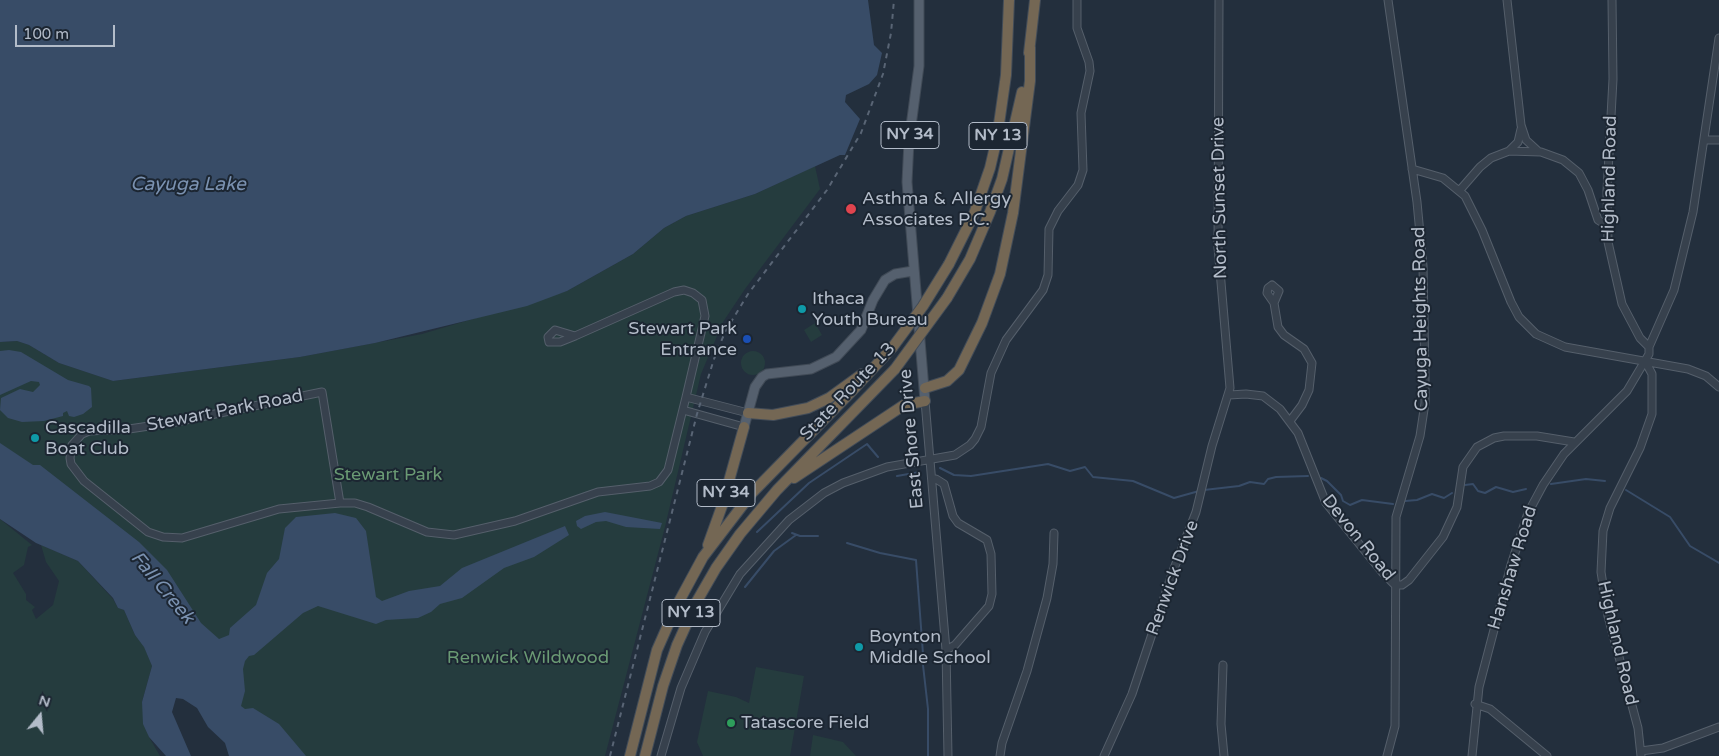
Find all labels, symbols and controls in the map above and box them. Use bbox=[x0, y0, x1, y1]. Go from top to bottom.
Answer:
scale bar bbox=[18, 15, 118, 47]
text: 100 m bbox=[23, 25, 69, 43]
street label: Highland Road bbox=[1598, 115, 1622, 243]
street label: North Sunset Drive bbox=[1208, 117, 1232, 279]
road number: NY 34 bbox=[881, 122, 939, 148]
road number: NY 13 bbox=[969, 122, 1027, 150]
water label: Cayuga Lake bbox=[130, 174, 246, 196]
place label: Asthma & Allergy Associates P.C. bbox=[862, 188, 1011, 230]
marker: Asthma & Allergy Associates P.C. bbox=[844, 202, 858, 216]
street label: Cayuga Heights Road bbox=[1409, 226, 1433, 412]
place label: Ithaca Youth Bureau bbox=[812, 288, 928, 330]
marker: Ithaca Youth Bureau bbox=[796, 303, 808, 315]
place label: Stewart Park Entrance bbox=[628, 318, 737, 360]
marker: Stewart Park Entrance bbox=[741, 333, 753, 345]
street label: State Route 13 bbox=[796, 338, 900, 446]
street label: East Shore Drive bbox=[895, 368, 929, 510]
street label: Stewart Park Road bbox=[145, 385, 305, 437]
place label: Cascadilla Boat Club bbox=[45, 417, 131, 459]
marker: Cascadilla Boat Club bbox=[29, 432, 41, 444]
park label: Stewart Park bbox=[334, 464, 442, 486]
road number: NY 34 bbox=[697, 479, 755, 506]
street label: Devon Road bbox=[1317, 491, 1399, 585]
street label: Hanshaw Road bbox=[1484, 503, 1542, 633]
street label: Renwick Drive bbox=[1142, 517, 1204, 639]
water label: Fall Creek bbox=[125, 547, 199, 629]
street label: Highland Road bbox=[1592, 579, 1642, 707]
road number: NY 13 bbox=[662, 600, 720, 626]
place label: Boynton Middle School bbox=[869, 626, 991, 669]
marker: Boynton Middle School bbox=[853, 641, 865, 653]
park label: Renwick Wildwood bbox=[447, 647, 609, 669]
north arrow bbox=[15, 691, 65, 741]
text: N bbox=[37, 691, 52, 711]
place label: Tatascore Field bbox=[741, 712, 869, 734]
marker: Tatascore Field bbox=[725, 717, 737, 729]

